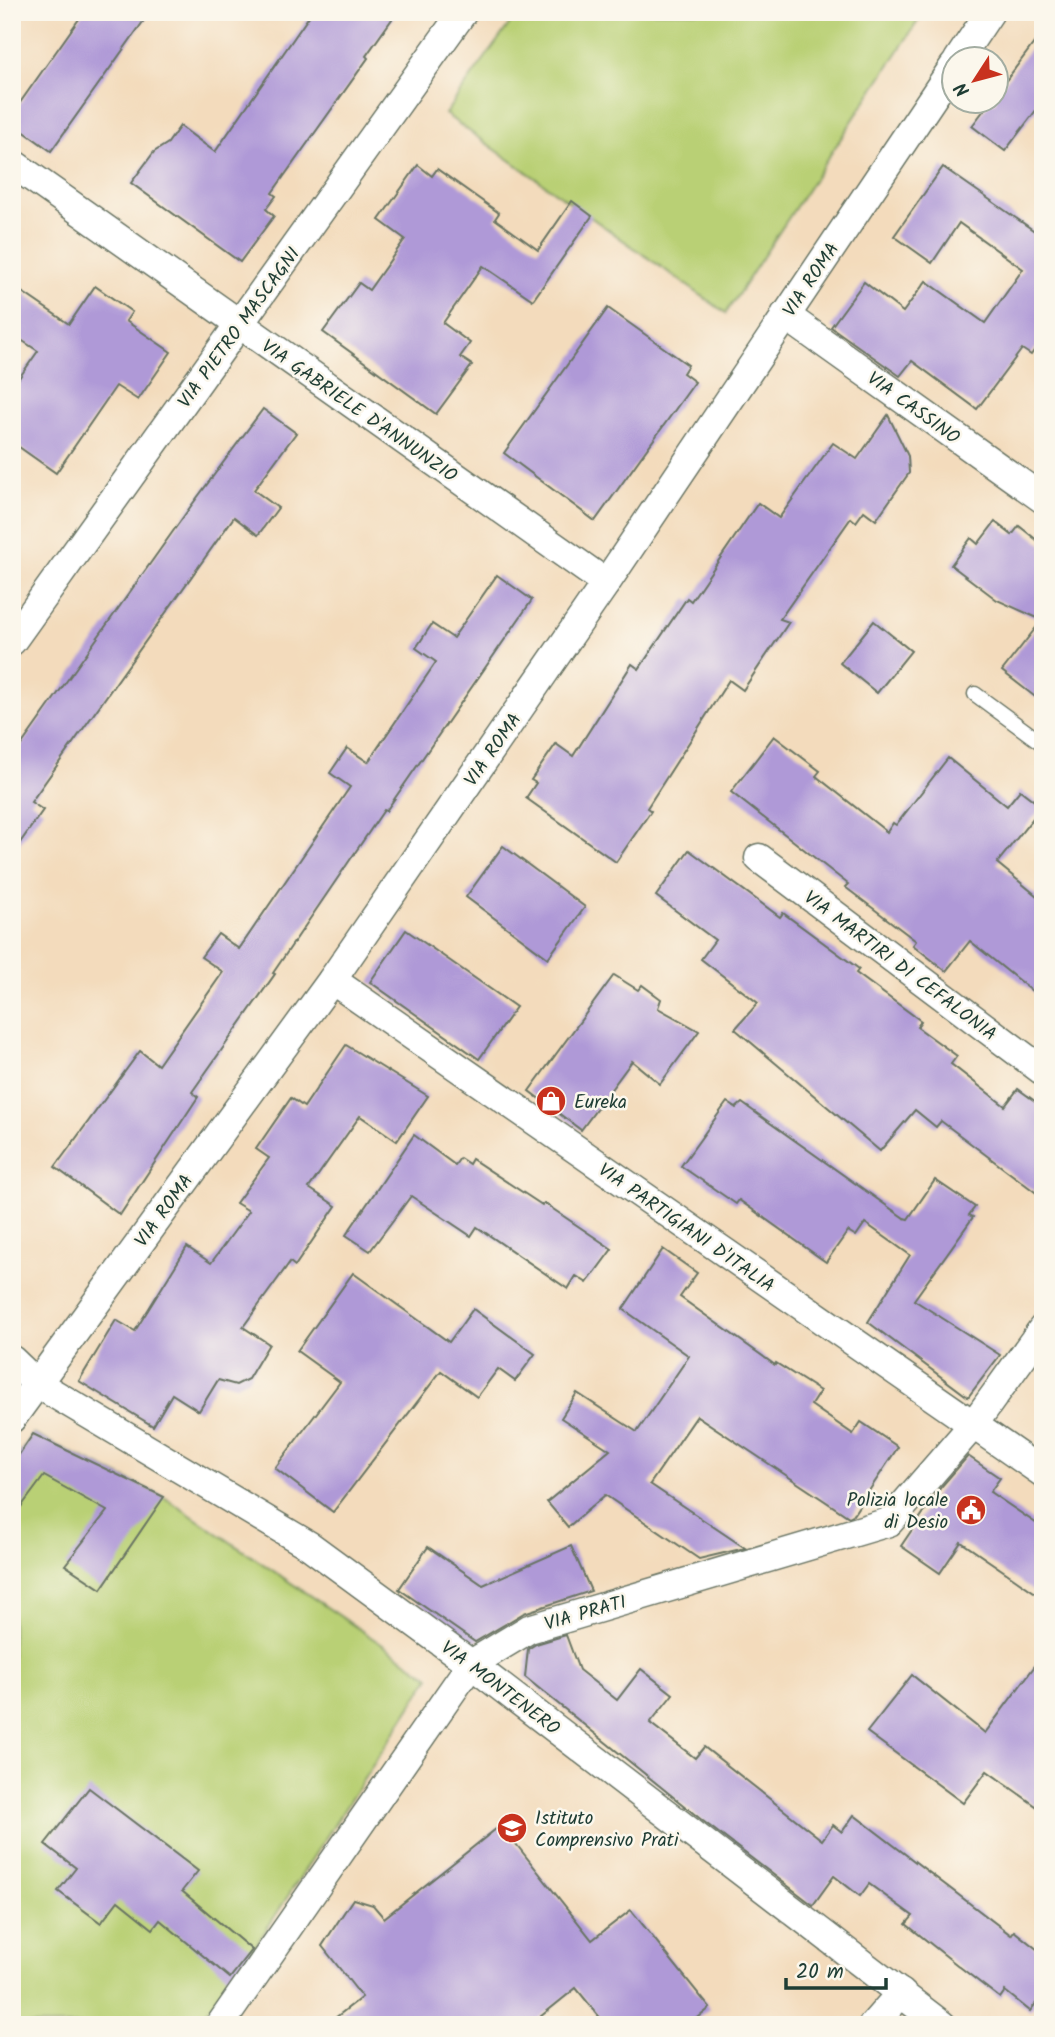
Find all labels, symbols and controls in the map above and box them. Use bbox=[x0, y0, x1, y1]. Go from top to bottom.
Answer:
north arrow bbox=[940, 46, 1010, 116]
text: N bbox=[947, 75, 979, 102]
street label: VIA ROMA bbox=[776, 237, 848, 324]
street label: VIA PIETRO MASCAGNI bbox=[171, 241, 309, 415]
street label: VIA GABRIELE D'ANNUNZIO bbox=[255, 332, 463, 491]
street label: VIA CASSINO bbox=[860, 365, 966, 453]
street label: VIA ROMA bbox=[457, 707, 530, 793]
street label: VIA MARTIRI DI CEFALONIA bbox=[797, 884, 1003, 1049]
shop icon: Eureka bbox=[534, 1084, 568, 1118]
place label: Eureka bbox=[574, 1088, 627, 1118]
street label: VIA PARTIGIANI D'ITALIA bbox=[591, 1156, 780, 1301]
street label: VIA ROMA bbox=[128, 1168, 202, 1254]
place label: Polizia locale di Desio bbox=[847, 1486, 948, 1538]
public building icon: Polizia locale di Desio bbox=[954, 1493, 988, 1527]
street label: VIA PRATI bbox=[541, 1588, 630, 1640]
street label: VIA MONTENERO bbox=[434, 1634, 566, 1744]
place label: Istituto Comprensivo Prati bbox=[535, 1804, 680, 1856]
school or university icon: Istituto Comprensivo Prati bbox=[495, 1811, 529, 1845]
scale bar bbox=[786, 1946, 885, 1990]
text: 20 m bbox=[796, 1956, 844, 1989]

